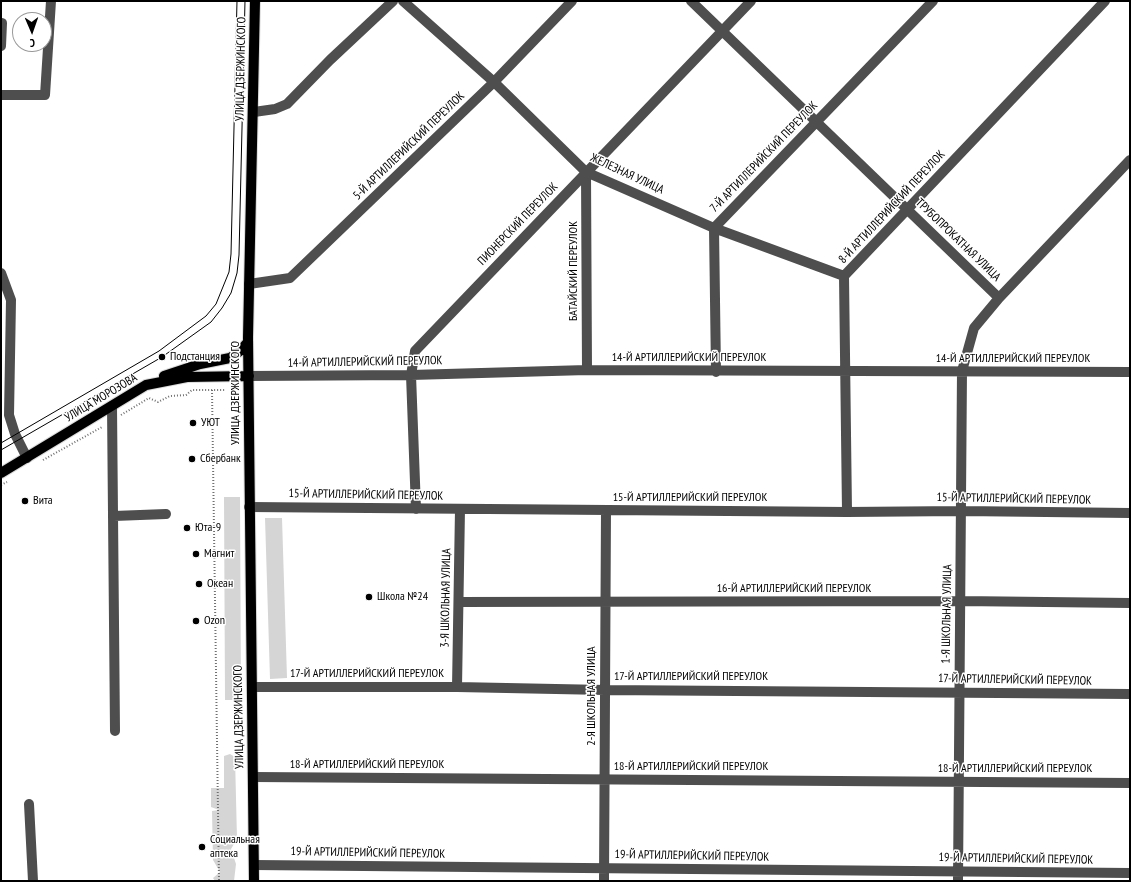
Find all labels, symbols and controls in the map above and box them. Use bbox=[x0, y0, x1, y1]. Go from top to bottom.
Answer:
north arrow bbox=[12, 12, 52, 52]
street label: УЛИЦА ДЗЕРЖИНСКОГО bbox=[233, 17, 249, 121]
text: С bbox=[30, 36, 35, 50]
street label: 5-Й АРТИЛЛЕРИЙСКИЙ ПЕРЕУЛОК bbox=[350, 89, 468, 203]
street label: 7-Й АРТИЛЛЕРИЙСКИЙ ПЕРЕУЛОК bbox=[707, 99, 821, 215]
street label: 8-Й АРТИЛЛЕРИЙСКИЙ ПЕРЕУЛОК bbox=[836, 147, 948, 267]
street label: ЖЕЛЕЗНАЯ УЛИЦА bbox=[588, 151, 666, 197]
street label: ПИОНЕРСКИЙ ПЕРЕУЛОК bbox=[475, 180, 561, 268]
street label: ТРУБОПРОКАТНАЯ УЛИЦА bbox=[912, 196, 1004, 284]
street label: БАТАЙСКИЙ ПЕРЕУЛОК bbox=[567, 221, 581, 321]
street label: УЛИЦА ДЗЕРЖИНСКОГО bbox=[229, 341, 243, 445]
place label: Подстанция bbox=[170, 350, 220, 364]
street label: 14-Й АРТИЛЛЕРИЙСКИЙ ПЕРЕУЛОК bbox=[612, 351, 766, 365]
marker: Подстанция bbox=[157, 352, 167, 362]
street label: 14-Й АРТИЛЛЕРИЙСКИЙ ПЕРЕУЛОК bbox=[936, 352, 1090, 366]
street label: 14-Й АРТИЛЛЕРИЙСКИЙ ПЕРЕУЛОК bbox=[288, 353, 442, 371]
street label: УЛИЦА МОРОЗОВА bbox=[62, 371, 140, 425]
place label: УЮТ bbox=[201, 416, 220, 430]
marker: УЮТ bbox=[188, 418, 198, 428]
place label: Сбербанк bbox=[200, 452, 241, 466]
marker: Сбербанк bbox=[187, 454, 197, 464]
street label: 15-Й АРТИЛЛЕРИЙСКИЙ ПЕРЕУЛОК bbox=[289, 486, 443, 504]
street label: 15-Й АРТИЛЛЕРИЙСКИЙ ПЕРЕУЛОК bbox=[937, 490, 1091, 508]
street label: 15-Й АРТИЛЛЕРИЙСКИЙ ПЕРЕУЛОК bbox=[613, 491, 767, 505]
place label: Вита bbox=[33, 494, 53, 508]
marker: Вита bbox=[20, 496, 30, 506]
place label: Юта-9 bbox=[195, 521, 221, 535]
marker: Юта-9 bbox=[182, 523, 192, 533]
place label: Магнит bbox=[204, 547, 234, 561]
street label: 3-Я ШКОЛЬНАЯ УЛИЦА bbox=[438, 548, 454, 648]
marker: Магнит bbox=[191, 549, 201, 559]
street label: 1-Я ШКОЛЬНАЯ УЛИЦА bbox=[939, 564, 955, 664]
place label: Океан bbox=[207, 577, 233, 591]
marker: Океан bbox=[194, 579, 204, 589]
street label: 16-Й АРТИЛЛЕРИЙСКИЙ ПЕРЕУЛОК bbox=[717, 582, 871, 596]
place label: Школа №24 bbox=[377, 590, 428, 604]
marker: Школа №24 bbox=[364, 592, 374, 602]
place label: Ozon bbox=[204, 614, 225, 628]
marker: Ozon bbox=[191, 616, 201, 626]
street label: 2-Я ШКОЛЬНАЯ УЛИЦА bbox=[585, 646, 599, 746]
street label: УЛИЦА ДЗЕРЖИНСКОГО bbox=[231, 665, 247, 769]
street label: 17-Й АРТИЛЛЕРИЙСКИЙ ПЕРЕУЛОК bbox=[290, 667, 444, 681]
street label: 17-Й АРТИЛЛЕРИЙСКИЙ ПЕРЕУЛОК bbox=[614, 670, 768, 684]
street label: 17-Й АРТИЛЛЕРИЙСКИЙ ПЕРЕУЛОК bbox=[938, 671, 1092, 689]
street label: 18-Й АРТИЛЛЕРИЙСКИЙ ПЕРЕУЛОК bbox=[290, 758, 444, 772]
street label: 18-Й АРТИЛЛЕРИЙСКИЙ ПЕРЕУЛОК bbox=[614, 760, 768, 774]
street label: 18-Й АРТИЛЛЕРИЙСКИЙ ПЕРЕУЛОК bbox=[938, 762, 1092, 776]
place label: Социальная аптека bbox=[210, 833, 260, 861]
marker: Социальная аптека bbox=[197, 842, 207, 852]
street label: 19-Й АРТИЛЛЕРИЙСКИЙ ПЕРЕУЛОК bbox=[291, 844, 445, 862]
street label: 19-Й АРТИЛЛЕРИЙСКИЙ ПЕРЕУЛОК bbox=[615, 847, 769, 865]
street label: 19-Й АРТИЛЛЕРИЙСКИЙ ПЕРЕУЛОК bbox=[939, 850, 1093, 868]

